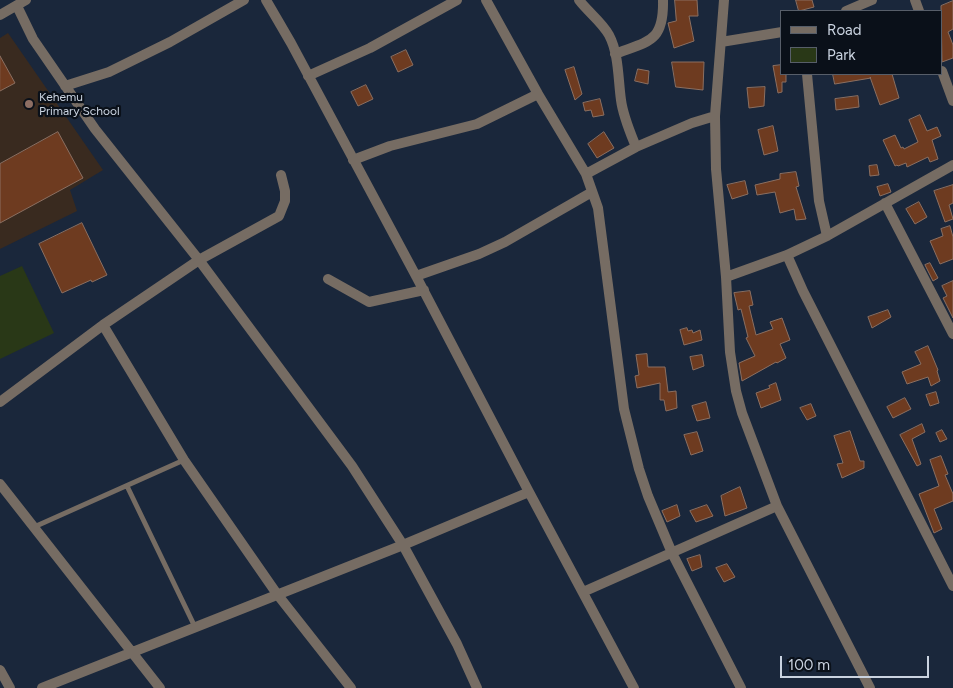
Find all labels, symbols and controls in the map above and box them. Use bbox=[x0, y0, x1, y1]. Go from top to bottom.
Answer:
legend bbox=[780, 10, 943, 75]
text: Road bbox=[827, 21, 862, 39]
text: Park bbox=[827, 46, 856, 64]
place label: Kehemu Primary School bbox=[39, 90, 120, 118]
marker: Kehemu Primary School bbox=[23, 98, 35, 110]
scale bar bbox=[783, 646, 932, 678]
text: 100 m bbox=[788, 656, 830, 674]

